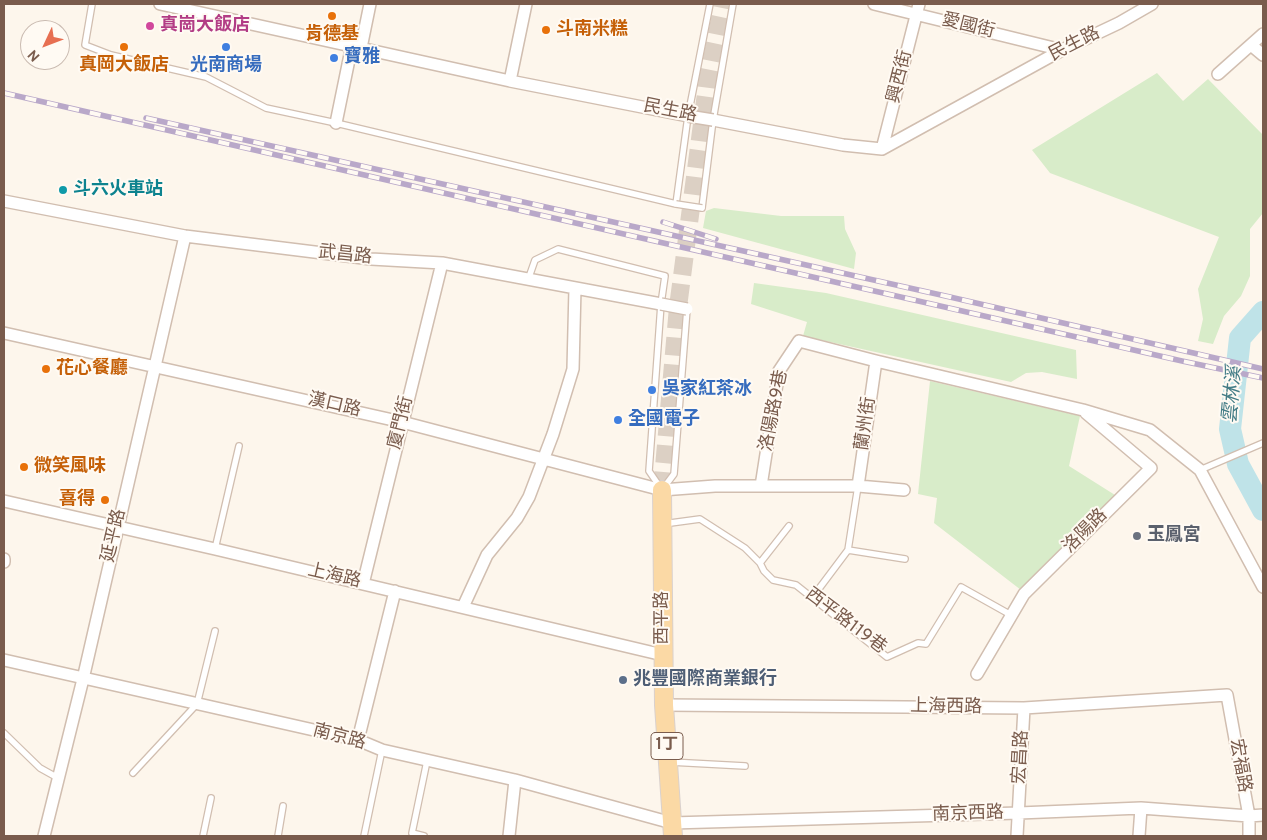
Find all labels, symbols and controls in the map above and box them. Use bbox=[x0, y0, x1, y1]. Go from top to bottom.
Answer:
marker: 肯德基 bbox=[326, 10, 338, 22]
street label: 愛國街 bbox=[939, 10, 997, 44]
place label: 真崗大飯店 bbox=[160, 15, 250, 37]
place label: 斗南米糕 bbox=[556, 19, 628, 41]
north arrow bbox=[20, 20, 70, 70]
marker: 真崗大飯店 bbox=[144, 20, 156, 32]
street label: 民生路 bbox=[1046, 23, 1104, 67]
place label: 肯德基 bbox=[305, 24, 359, 46]
marker: 斗南米糕 bbox=[540, 24, 552, 36]
marker: 真岡大飯店 bbox=[118, 41, 130, 53]
marker: 光南商場 bbox=[220, 41, 232, 53]
text: N bbox=[25, 45, 44, 64]
place label: 寶雅 bbox=[344, 47, 380, 69]
street label: 興西街 bbox=[884, 48, 918, 106]
marker: 寶雅 bbox=[328, 52, 340, 64]
place label: 真岡大飯店 bbox=[79, 55, 169, 77]
place label: 光南商場 bbox=[190, 55, 262, 77]
street label: 民生路 bbox=[641, 96, 699, 128]
place label: 斗六火車站 bbox=[73, 179, 163, 201]
marker: 斗六火車站 bbox=[57, 184, 69, 196]
street label: 武昌路 bbox=[317, 242, 373, 270]
place label: 花心餐廳 bbox=[56, 358, 128, 380]
marker: 花心餐廳 bbox=[40, 363, 52, 375]
water label: 雲林溪 bbox=[1220, 366, 1248, 424]
street label: 洛陽路9巷 bbox=[757, 368, 793, 454]
place label: 吳家紅茶冰 bbox=[662, 379, 752, 401]
marker: 吳家紅茶冰 bbox=[646, 384, 658, 396]
street label: 漢口路 bbox=[305, 389, 363, 423]
street label: 廈門街 bbox=[385, 394, 419, 452]
street label: 蘭州街 bbox=[853, 396, 881, 452]
place label: 全國電子 bbox=[628, 409, 700, 431]
marker: 全國電子 bbox=[612, 414, 624, 426]
place label: 微笑風味 bbox=[34, 456, 106, 478]
marker: 微笑風味 bbox=[18, 461, 30, 473]
place label: 喜得 bbox=[59, 489, 95, 511]
marker: 喜得 bbox=[99, 494, 111, 506]
street label: 洛陽路 bbox=[1059, 505, 1113, 559]
street label: 延平路 bbox=[98, 507, 132, 565]
place label: 玉鳳宮 bbox=[1147, 525, 1201, 547]
marker: 玉鳳宮 bbox=[1131, 530, 1143, 542]
street label: 上海路 bbox=[305, 560, 363, 594]
street label: 西平路119巷 bbox=[800, 584, 890, 660]
street label: 西平路 bbox=[652, 591, 674, 645]
place label: 兆豐國際商業銀行 bbox=[633, 669, 777, 691]
marker: 兆豐國際商業銀行 bbox=[617, 674, 629, 686]
street label: 上海西路 bbox=[910, 697, 982, 719]
street label: 南京路 bbox=[310, 721, 368, 755]
street label: 宏昌路 bbox=[1010, 729, 1034, 785]
road number: 1丁 bbox=[651, 732, 683, 759]
street label: 宏福路 bbox=[1224, 738, 1254, 794]
street label: 南京西路 bbox=[932, 803, 1004, 827]

